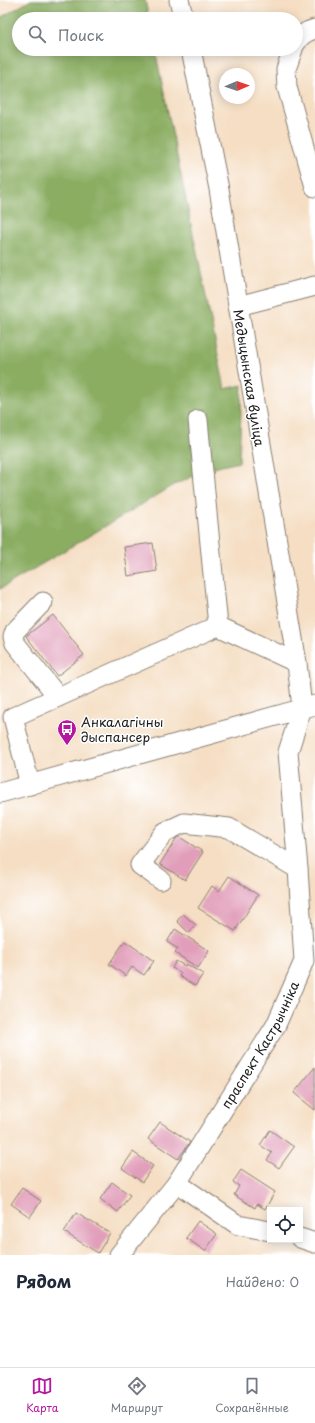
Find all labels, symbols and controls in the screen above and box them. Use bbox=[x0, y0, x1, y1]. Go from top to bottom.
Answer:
search box bbox=[12, 12, 303, 56]
icon: search bbox=[26, 23, 48, 45]
text: Поиск bbox=[58, 23, 104, 46]
north arrow bbox=[219, 68, 255, 104]
street label: Медыцынская вуліца bbox=[229, 308, 270, 448]
place label: Анкалагічны дыспансер bbox=[81, 712, 163, 746]
bus stop icon: Анкалагічны дыспансер bbox=[56, 718, 78, 746]
street label: праспект Кастрычніка bbox=[216, 977, 303, 1112]
map controls bbox=[267, 1207, 303, 1243]
button: locate bbox=[267, 1207, 303, 1243]
text: Рядом bbox=[16, 1268, 71, 1294]
text: Найдено: 0 bbox=[226, 1272, 299, 1291]
tab: Карта bbox=[26, 1375, 58, 1416]
tab: Маршрут bbox=[111, 1375, 163, 1416]
tab: Сохранённые bbox=[215, 1375, 289, 1416]

